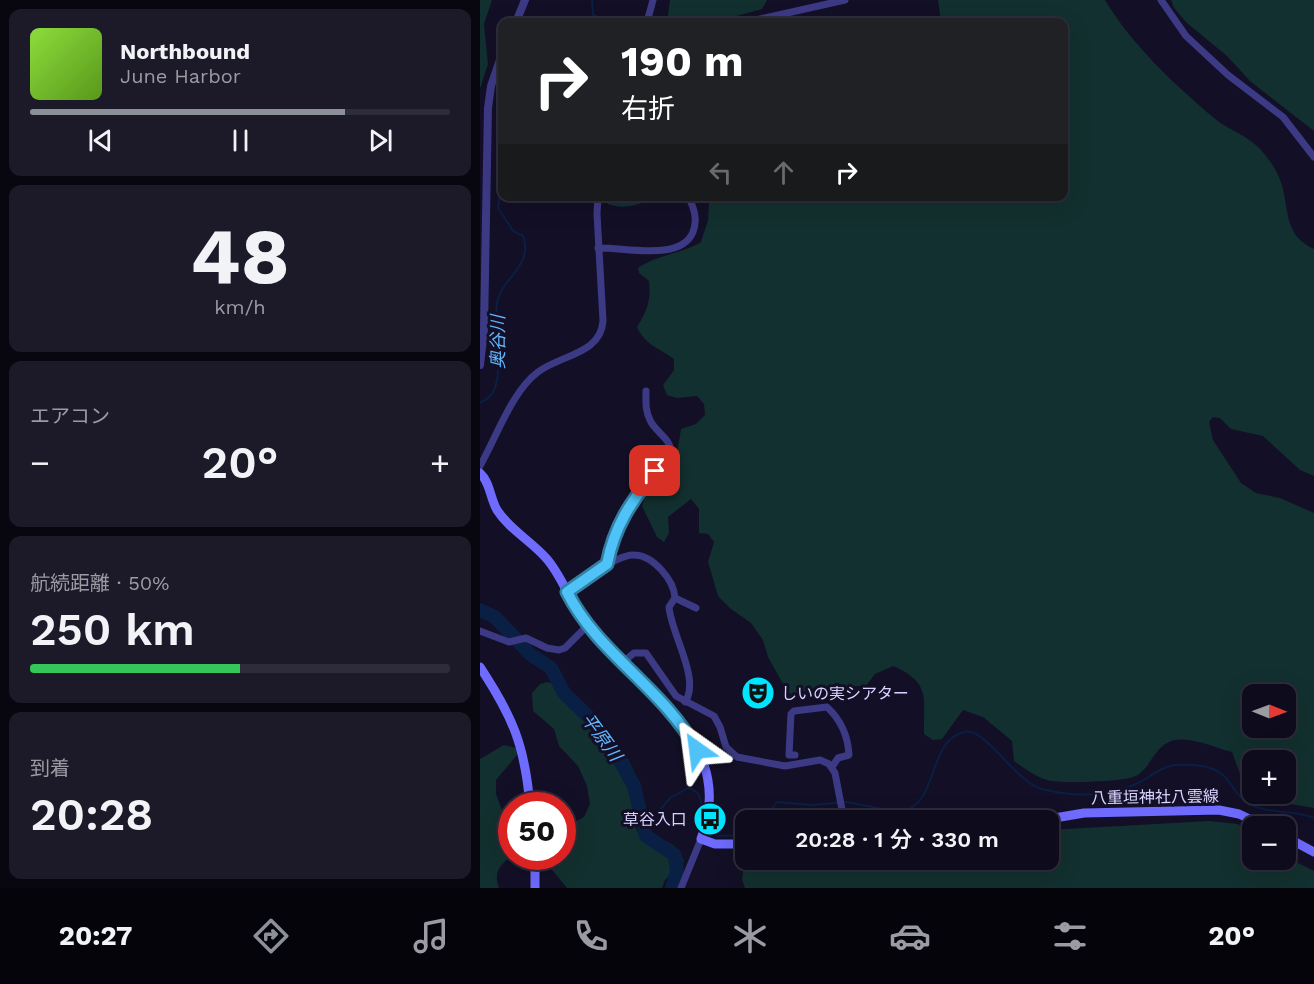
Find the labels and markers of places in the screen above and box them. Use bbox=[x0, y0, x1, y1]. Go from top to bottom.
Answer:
pin bbox=[629, 445, 680, 496]
theatre icon: しいの実シアター bbox=[740, 675, 776, 711]
place label: しいの実シアター bbox=[781, 684, 909, 703]
bus stop icon: 草谷入口 bbox=[692, 801, 728, 837]
place label: 草谷入口 bbox=[623, 810, 687, 829]

